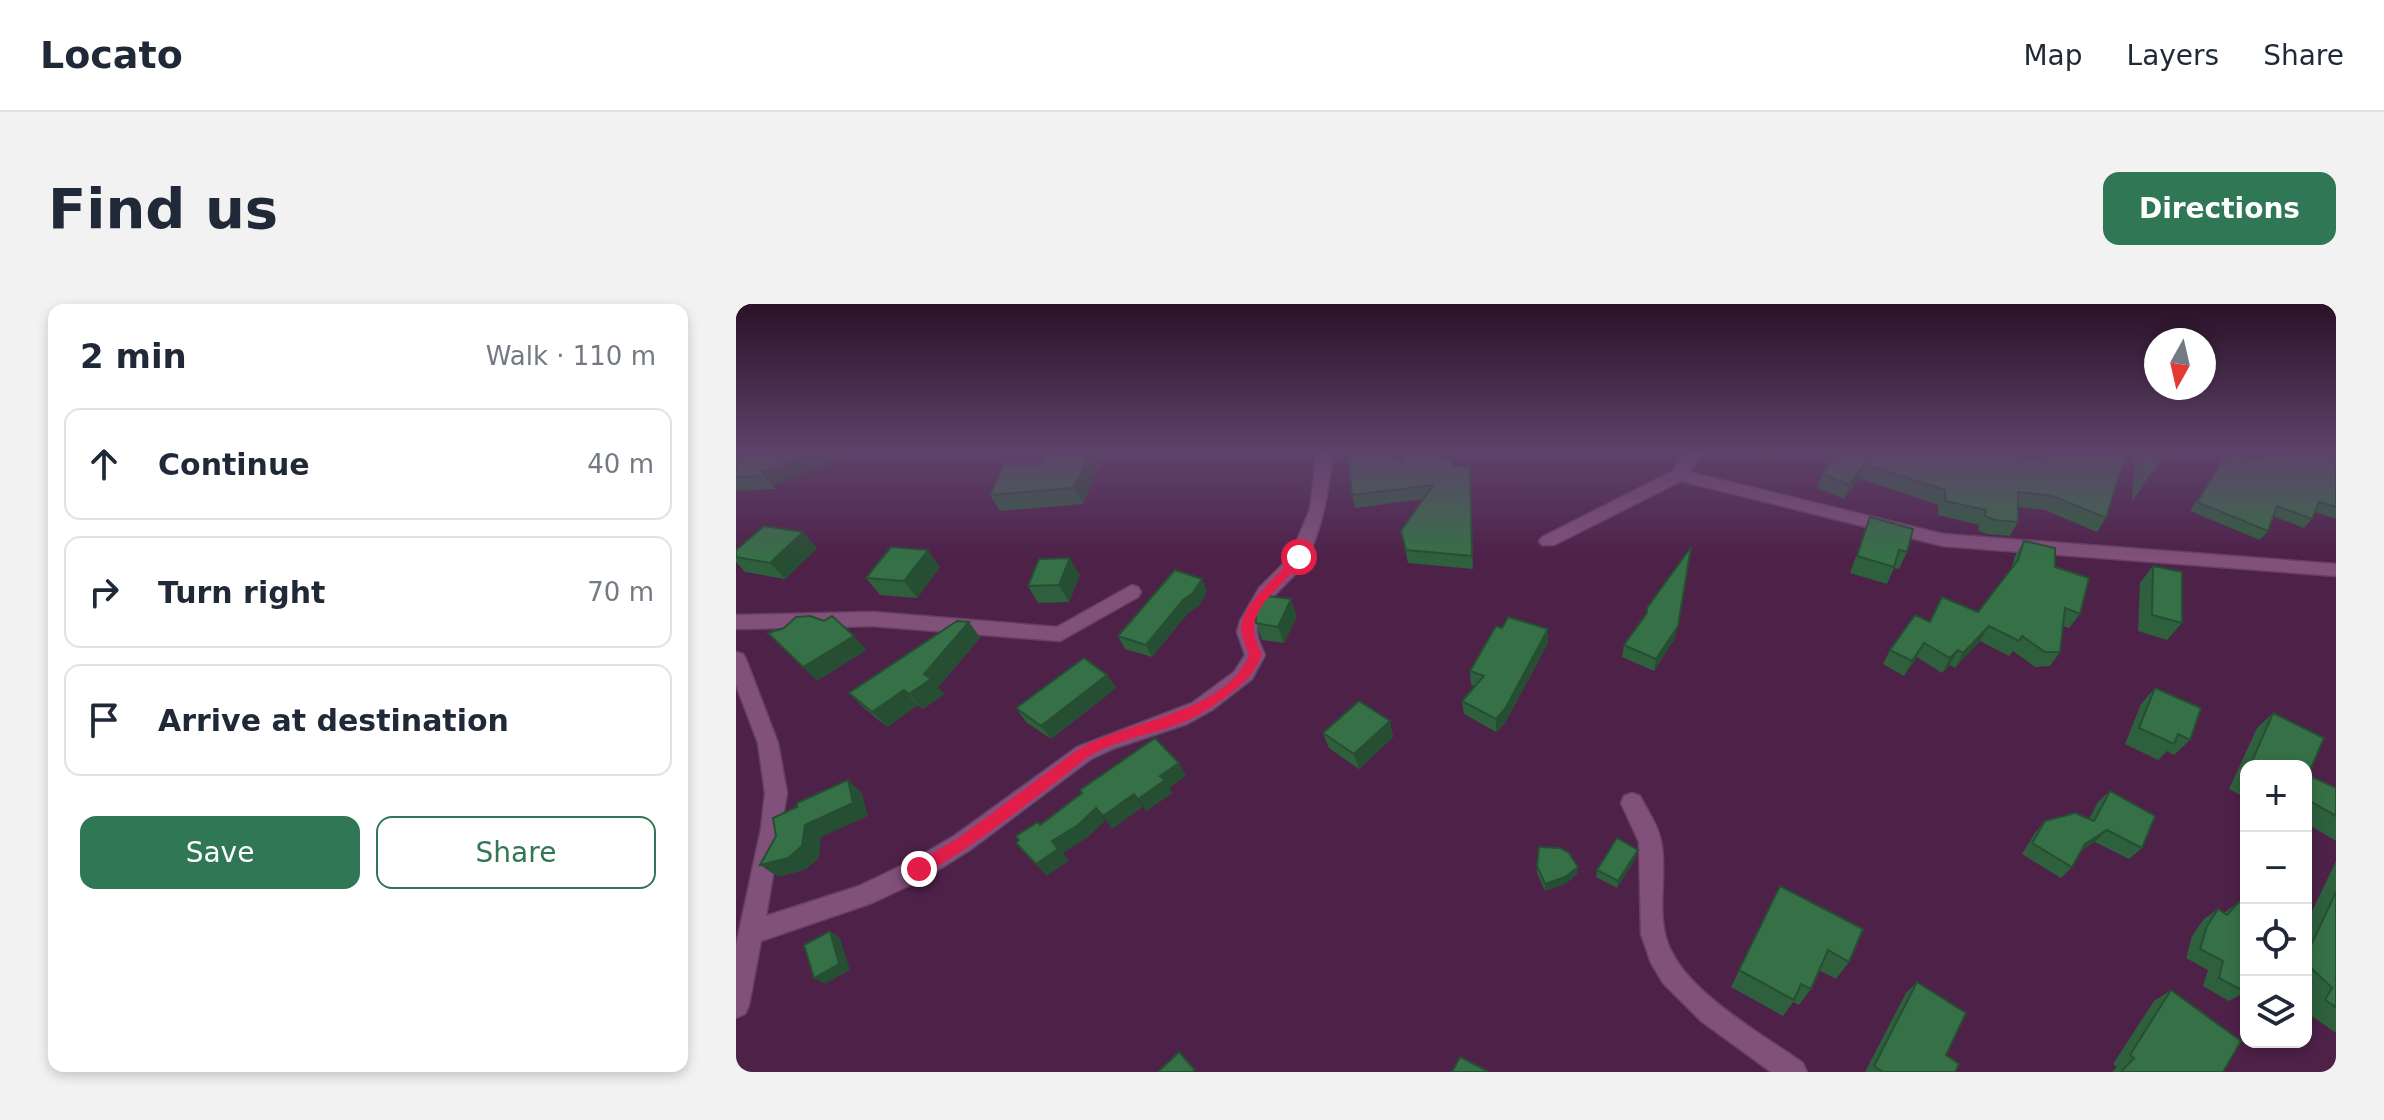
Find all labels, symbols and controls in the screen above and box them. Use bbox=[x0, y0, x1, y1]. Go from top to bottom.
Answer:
text: Locato bbox=[40, 33, 183, 77]
text: Map bbox=[2023, 39, 2083, 72]
text: Layers bbox=[2127, 39, 2219, 72]
text: Share bbox=[2263, 39, 2344, 72]
button: Directions bbox=[2103, 172, 2336, 245]
text: Find us bbox=[48, 176, 278, 241]
north arrow bbox=[2144, 328, 2216, 400]
text: 2 min bbox=[80, 336, 187, 376]
text: Walk · 110 m bbox=[486, 341, 656, 371]
icon: ahead bbox=[82, 442, 126, 486]
text: Continue bbox=[158, 447, 310, 482]
text: 40 m bbox=[587, 449, 654, 479]
route start bbox=[1281, 539, 1317, 575]
icon: right bbox=[82, 570, 126, 614]
text: Turn right bbox=[158, 575, 325, 610]
text: 70 m bbox=[587, 577, 654, 607]
icon: arrive bbox=[82, 698, 126, 742]
text: Arrive at destination bbox=[158, 703, 509, 738]
map controls bbox=[2240, 760, 2312, 1048]
button: + bbox=[2240, 760, 2312, 832]
button: Save bbox=[80, 816, 360, 889]
button: Share bbox=[376, 816, 656, 889]
button: − bbox=[2240, 832, 2312, 904]
route end bbox=[901, 851, 937, 887]
button: locate bbox=[2240, 904, 2312, 976]
button: layers bbox=[2240, 976, 2312, 1048]

